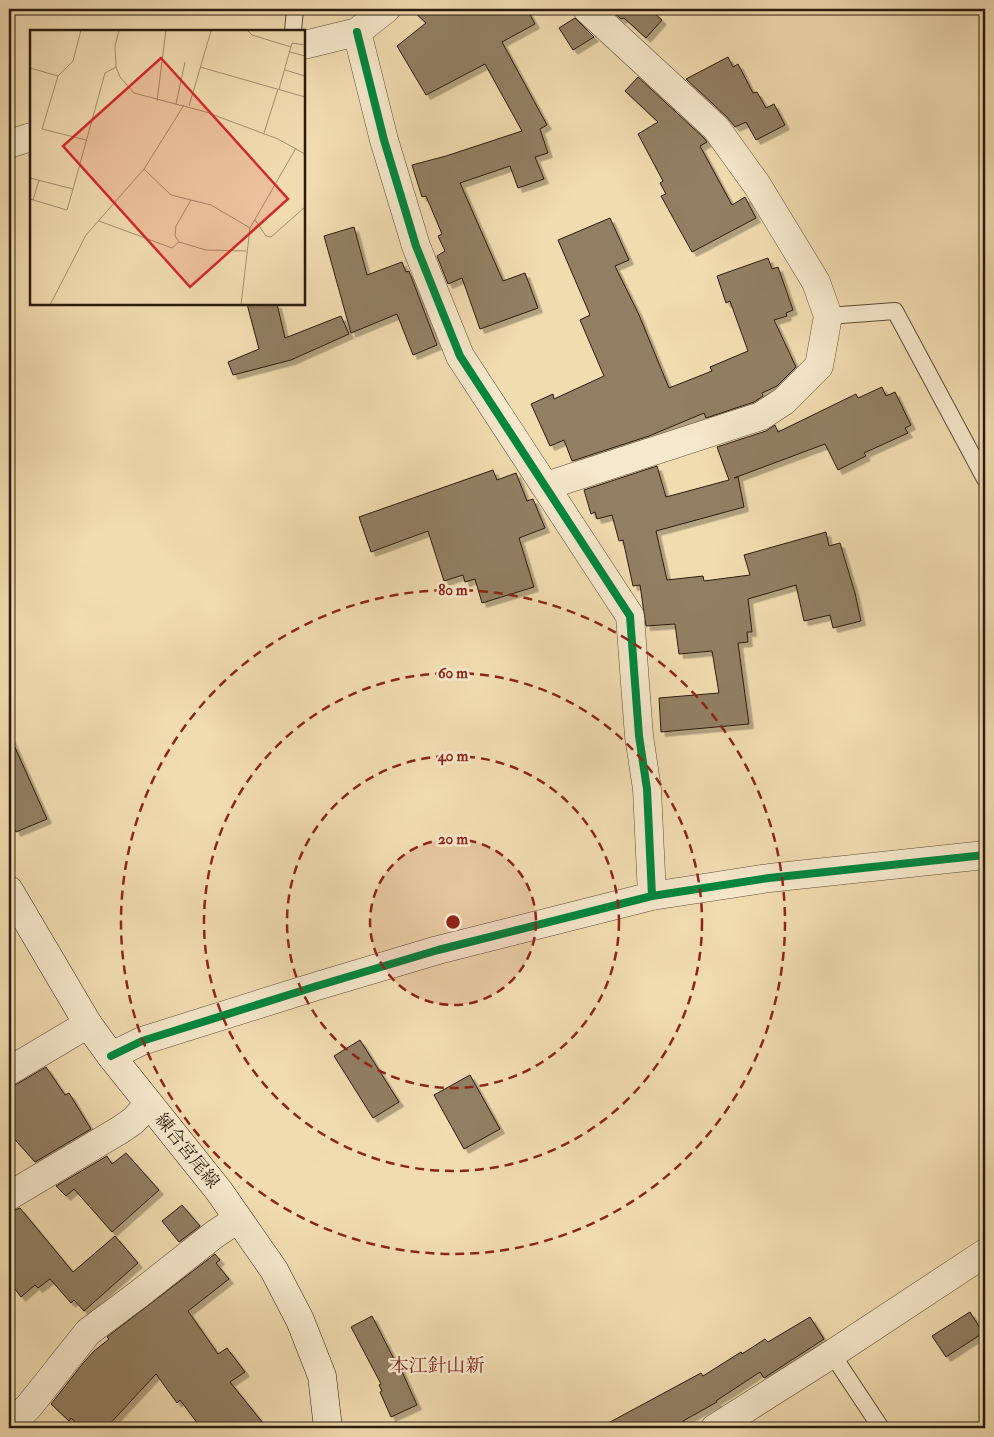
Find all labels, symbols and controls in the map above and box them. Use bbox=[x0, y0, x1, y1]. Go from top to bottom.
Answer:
inset map bbox=[30, 30, 305, 305]
text: 80 m bbox=[438, 581, 468, 600]
text: 60 m bbox=[438, 664, 468, 683]
text: 40 m bbox=[437, 747, 469, 766]
text: 20 m bbox=[438, 830, 468, 849]
centre of rings bbox=[444, 913, 462, 931]
street label: 練合宮尾線 bbox=[150, 1109, 224, 1193]
district label: 本江針山新 bbox=[389, 1354, 485, 1378]

